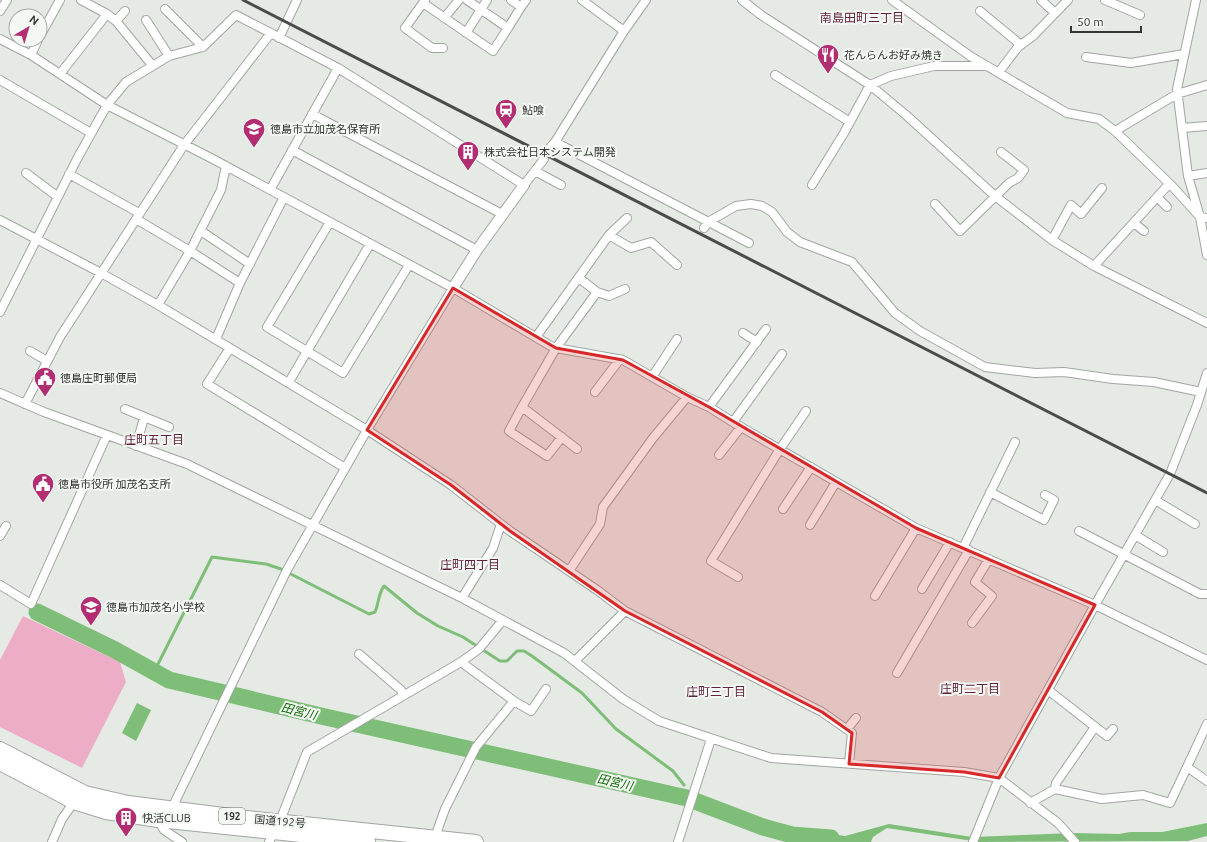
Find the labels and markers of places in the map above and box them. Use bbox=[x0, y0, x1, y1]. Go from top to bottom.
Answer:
restaurant icon: 花んらんお好み焼き bbox=[815, 42, 841, 75]
place label: 花んらんお好み焼き bbox=[844, 49, 943, 61]
station icon: 鮎喰 bbox=[493, 97, 519, 130]
place label: 鮎喰 bbox=[522, 104, 544, 116]
school or university icon: 徳島市立加茂名保育所 bbox=[241, 116, 267, 149]
place label: 徳島市立加茂名保育所 bbox=[270, 123, 381, 135]
building icon: 株式会社日本システム開発 bbox=[455, 139, 481, 172]
place label: 株式会社日本システム開発 bbox=[484, 146, 616, 158]
public building icon: 徳島庄町郵便局 bbox=[32, 365, 58, 398]
place label: 徳島庄町郵便局 bbox=[60, 372, 137, 384]
public building icon: 徳島市役所 加茂名支所 bbox=[30, 471, 56, 504]
place label: 徳島市役所 加茂名支所 bbox=[58, 478, 172, 490]
school or university icon: 徳島市加茂名小学校 bbox=[78, 594, 104, 627]
place label: 徳島市加茂名小学校 bbox=[106, 601, 205, 613]
building icon: 快活CLUB bbox=[113, 805, 139, 838]
place label: 快活CLUB bbox=[142, 812, 191, 824]

